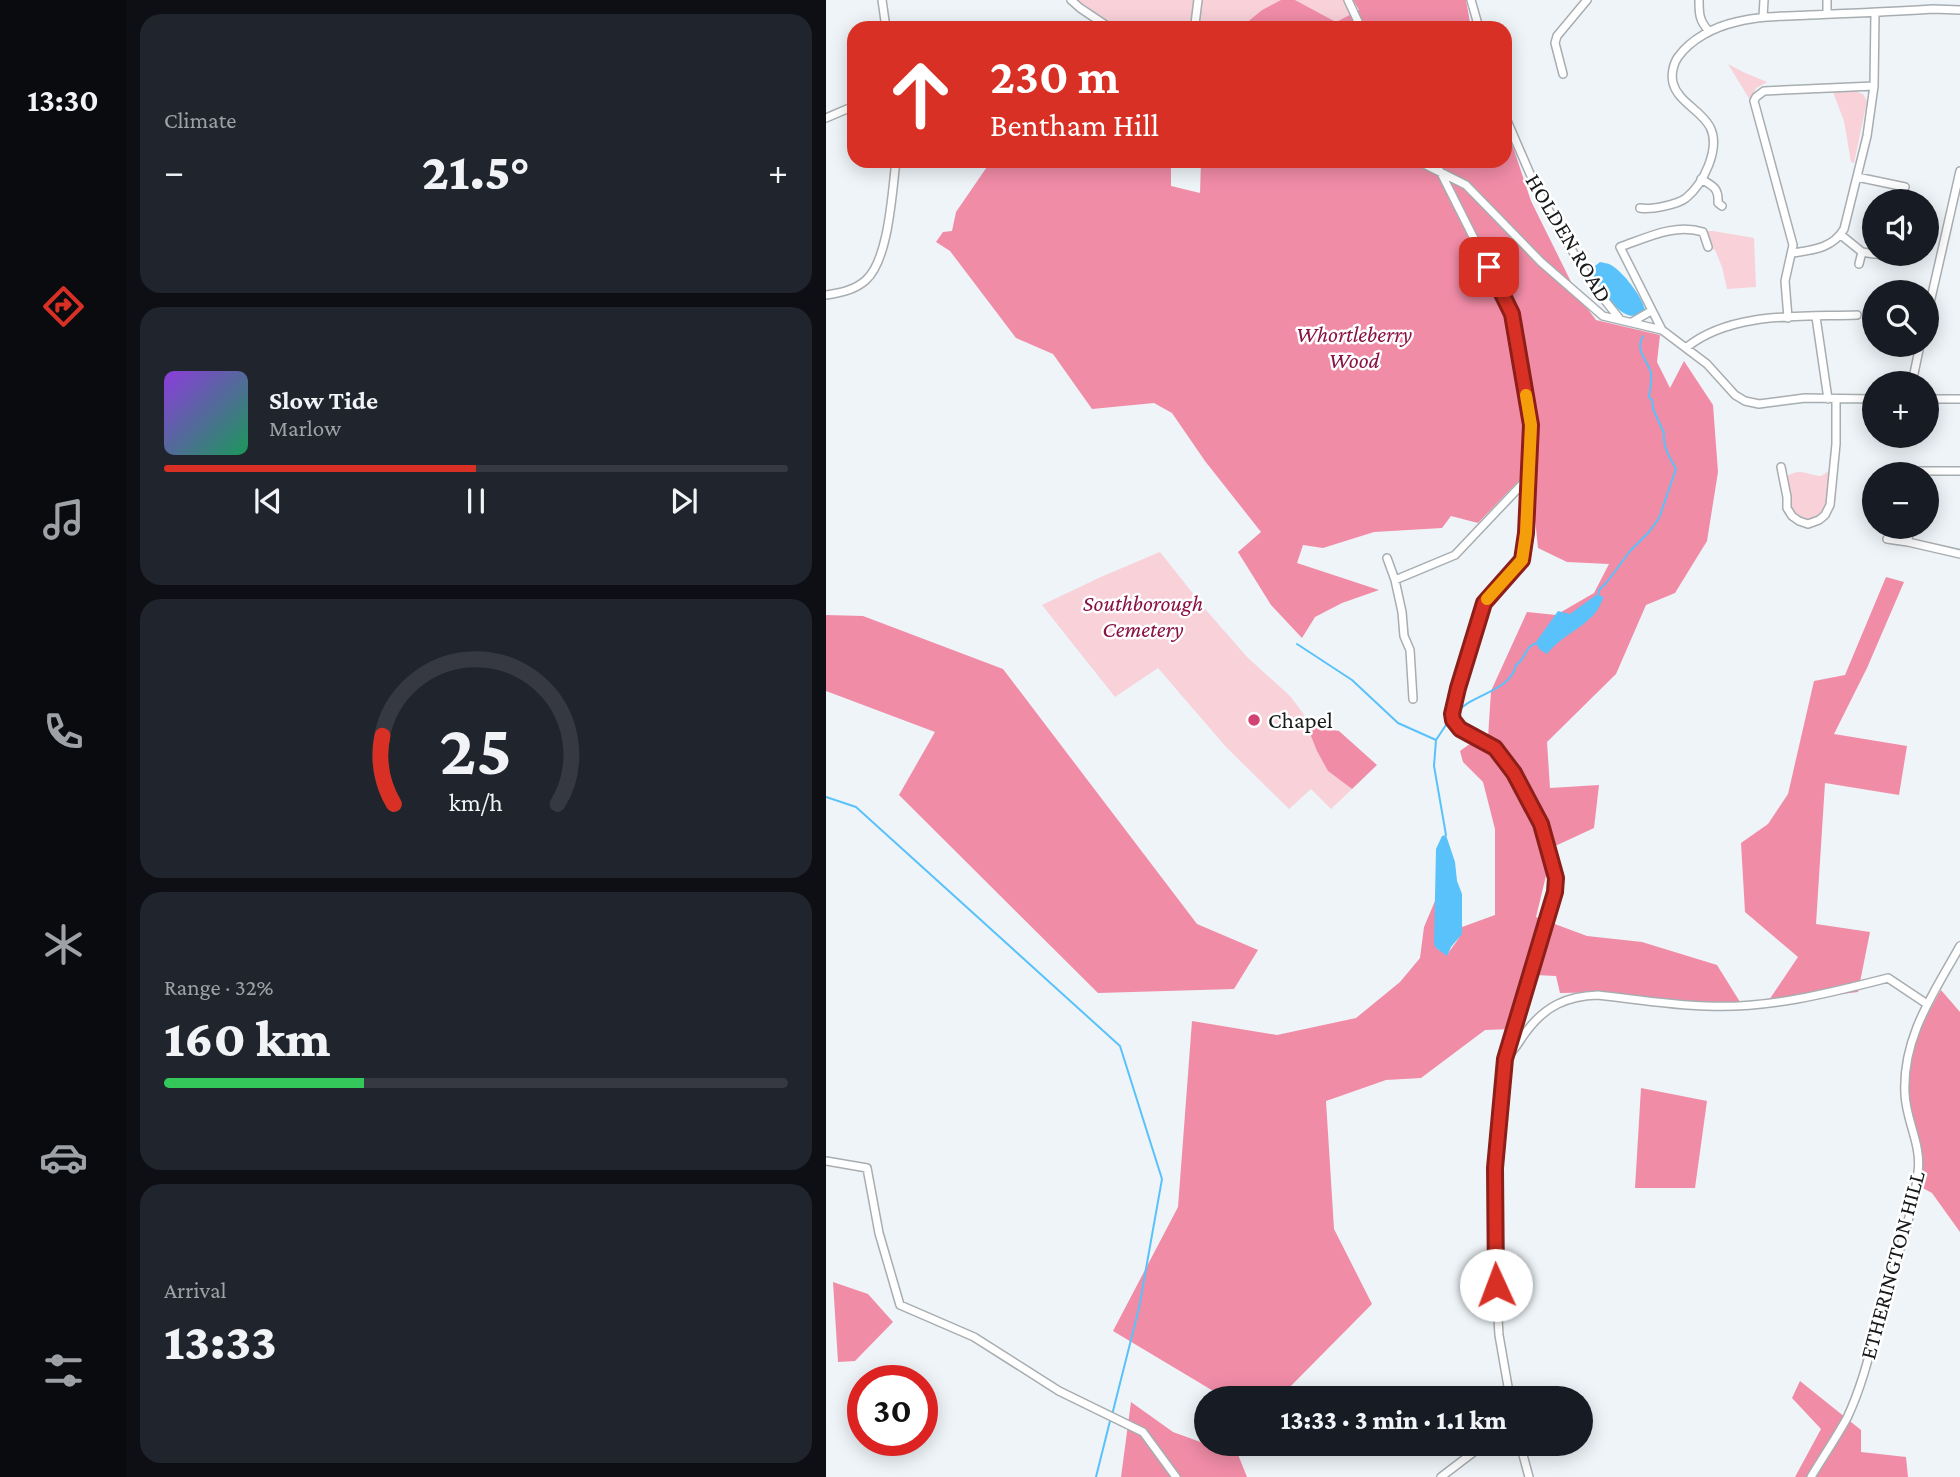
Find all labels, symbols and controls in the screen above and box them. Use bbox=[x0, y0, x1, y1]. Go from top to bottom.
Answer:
icon: ahead bbox=[875, 49, 966, 140]
text: 230 m bbox=[990, 49, 1120, 104]
text: 13:30 bbox=[27, 82, 99, 118]
text: Climate bbox=[164, 107, 236, 133]
text: Bentham Hill bbox=[990, 107, 1159, 143]
text: 21.5° bbox=[422, 142, 530, 200]
text: − bbox=[164, 150, 184, 192]
text: + bbox=[768, 150, 788, 192]
street label: HOLDEN ROAD bbox=[1520, 169, 1618, 307]
map controls bbox=[1862, 189, 1939, 539]
button: sound bbox=[1862, 189, 1939, 266]
pin bbox=[1459, 237, 1519, 297]
icon: arrive bbox=[1470, 248, 1508, 286]
button: search bbox=[1862, 280, 1939, 357]
icon: directions bbox=[39, 282, 88, 331]
park label: Whortleberry Wood bbox=[1296, 321, 1412, 373]
button: + bbox=[1862, 371, 1939, 448]
text: Slow Tide bbox=[269, 386, 378, 415]
text: Marlow bbox=[269, 415, 341, 441]
button: − bbox=[1862, 462, 1939, 539]
icon: previous bbox=[249, 482, 287, 520]
icon: pause bbox=[457, 482, 495, 520]
icon: next bbox=[665, 482, 703, 520]
icon: music bbox=[39, 495, 88, 544]
park label: Southborough Cemetery bbox=[1083, 590, 1203, 642]
icon: phone bbox=[39, 707, 88, 756]
place label: Chapel bbox=[1268, 707, 1333, 733]
text: 25 bbox=[440, 710, 512, 791]
marker: Chapel bbox=[1246, 712, 1262, 728]
text: km/h bbox=[449, 789, 503, 816]
icon: climate bbox=[39, 920, 88, 969]
text: Range · 32% bbox=[164, 974, 274, 1000]
text: 160 km bbox=[164, 1009, 330, 1067]
icon: car bbox=[39, 1133, 88, 1182]
street label: ETHERINGTON HILL bbox=[1854, 1167, 1930, 1362]
position arrow bbox=[1459, 1248, 1533, 1322]
text: Arrival bbox=[164, 1277, 227, 1303]
text: 13:33 bbox=[164, 1312, 277, 1370]
icon: filters bbox=[39, 1346, 88, 1395]
speed limit sign: 30 bbox=[847, 1365, 938, 1456]
text: 13:33 · 3 min · 1.1 km bbox=[1280, 1406, 1507, 1435]

